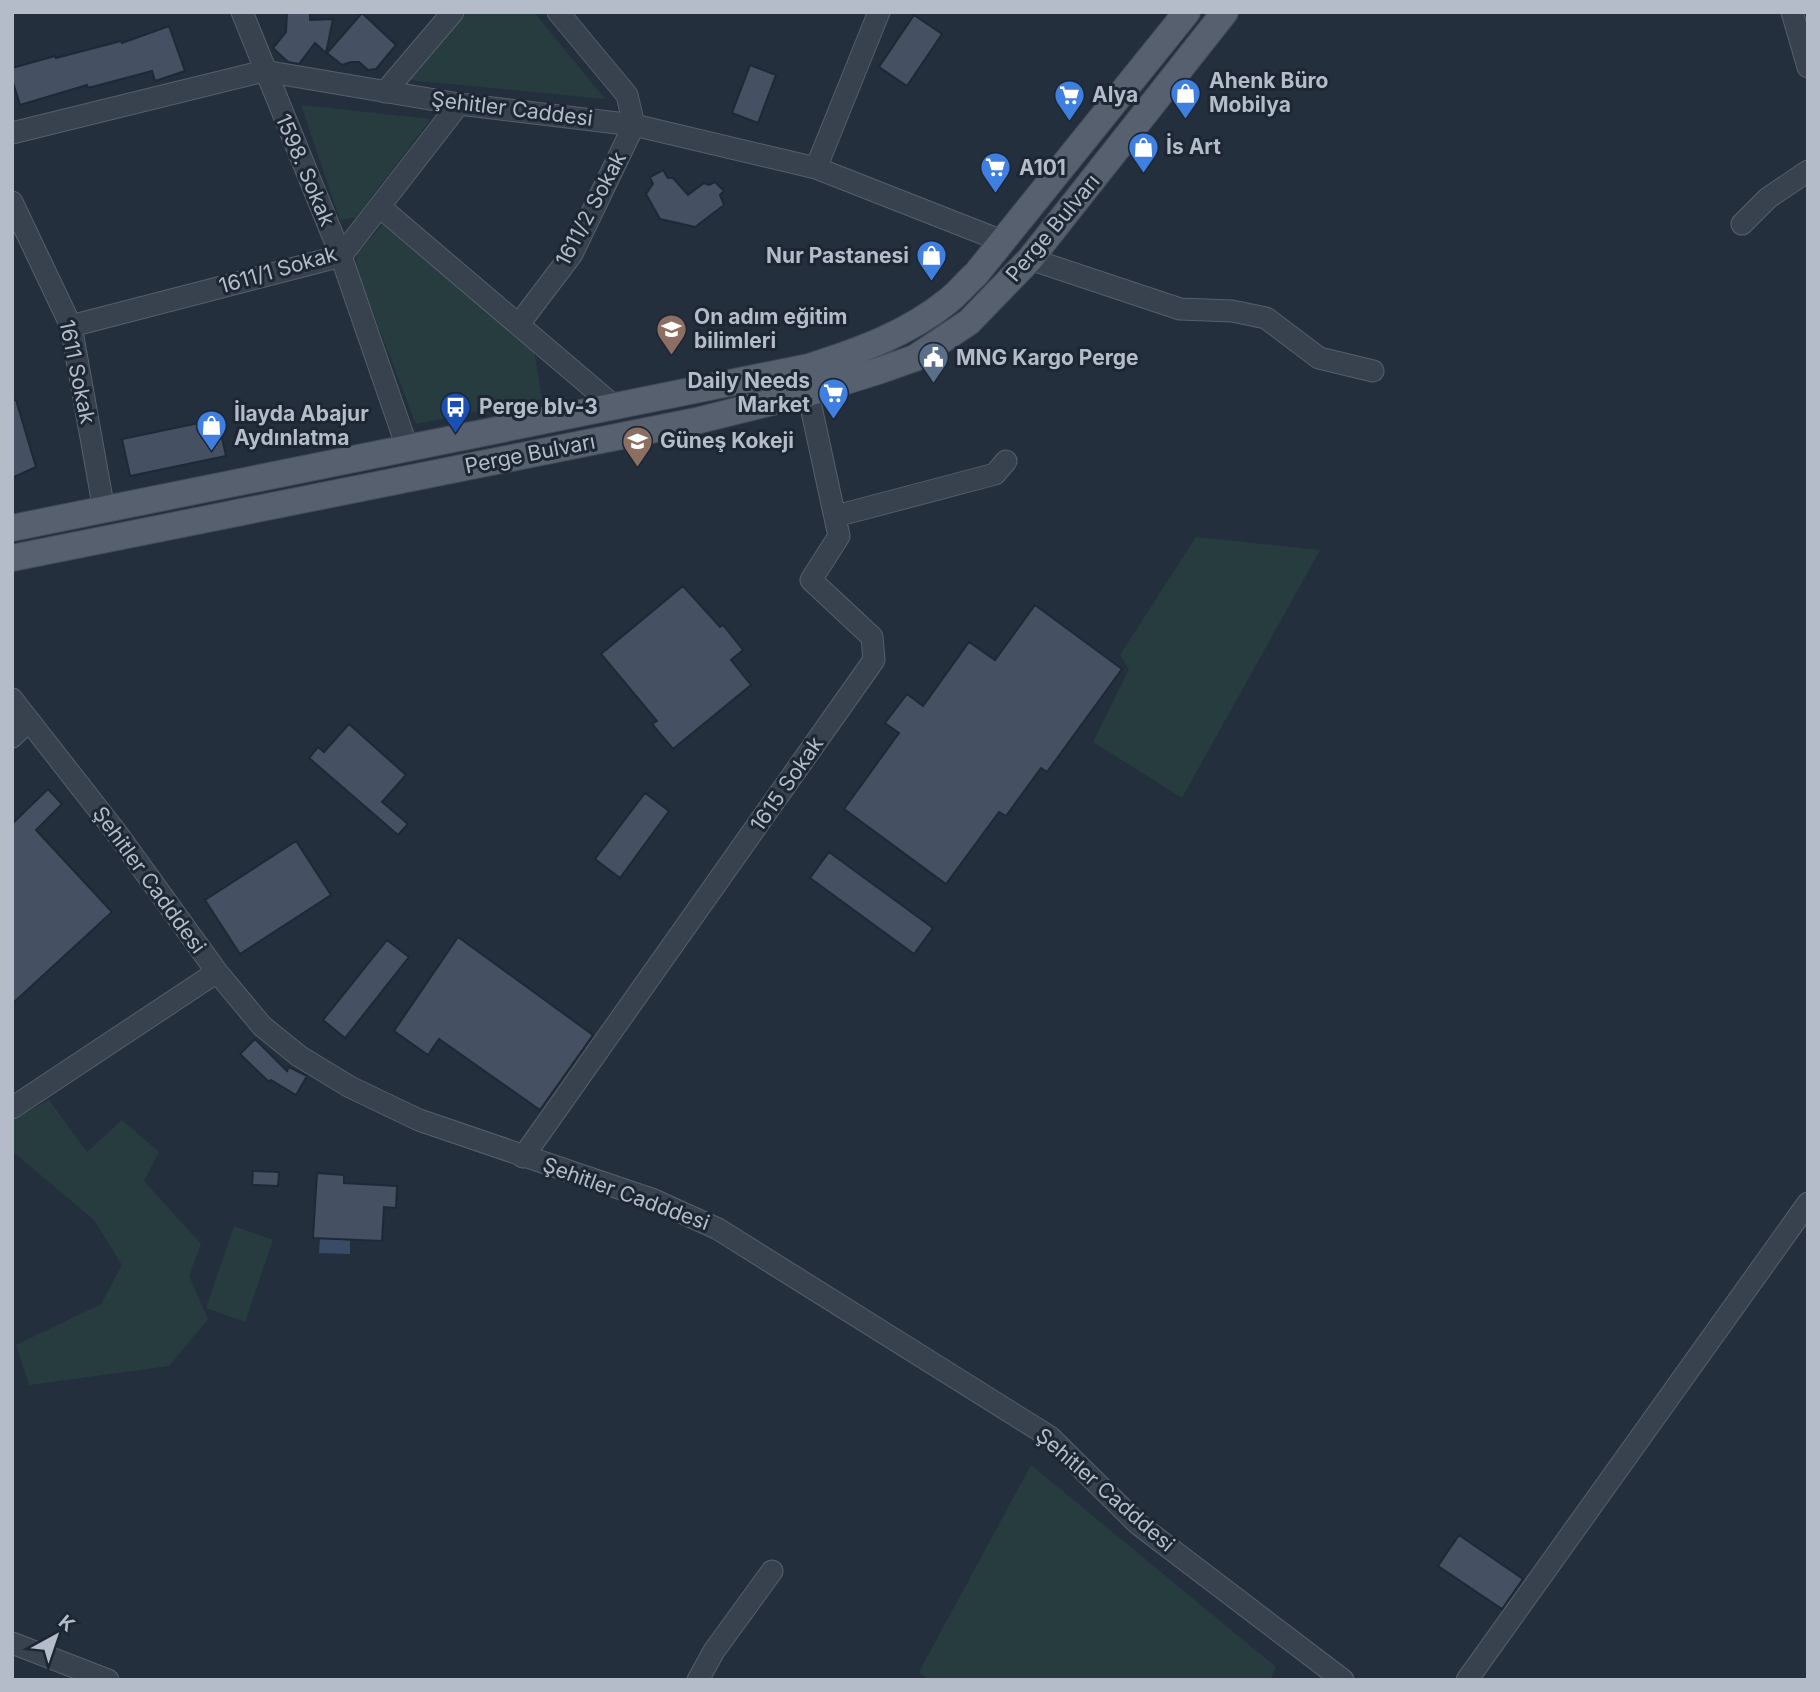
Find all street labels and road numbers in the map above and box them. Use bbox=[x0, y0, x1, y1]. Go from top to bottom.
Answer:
street label: Şehitler Caddesi bbox=[430, 86, 594, 131]
street label: 1598. Sokak bbox=[271, 110, 341, 230]
street label: 1611/2 Sokak bbox=[550, 147, 631, 270]
street label: Perge Bulvarı bbox=[1001, 169, 1105, 286]
street label: 1611/1 Sokak bbox=[216, 241, 340, 298]
street label: 1611 Sokak bbox=[54, 318, 101, 427]
street label: Perge Bulvarı bbox=[463, 429, 597, 478]
street label: 1615 Sokak bbox=[745, 731, 829, 836]
street label: Şehitler Cadddesi bbox=[88, 801, 211, 958]
street label: Şehitler Cadddesi bbox=[540, 1152, 713, 1235]
street label: Şehitler Cadddesi bbox=[1031, 1423, 1180, 1557]

